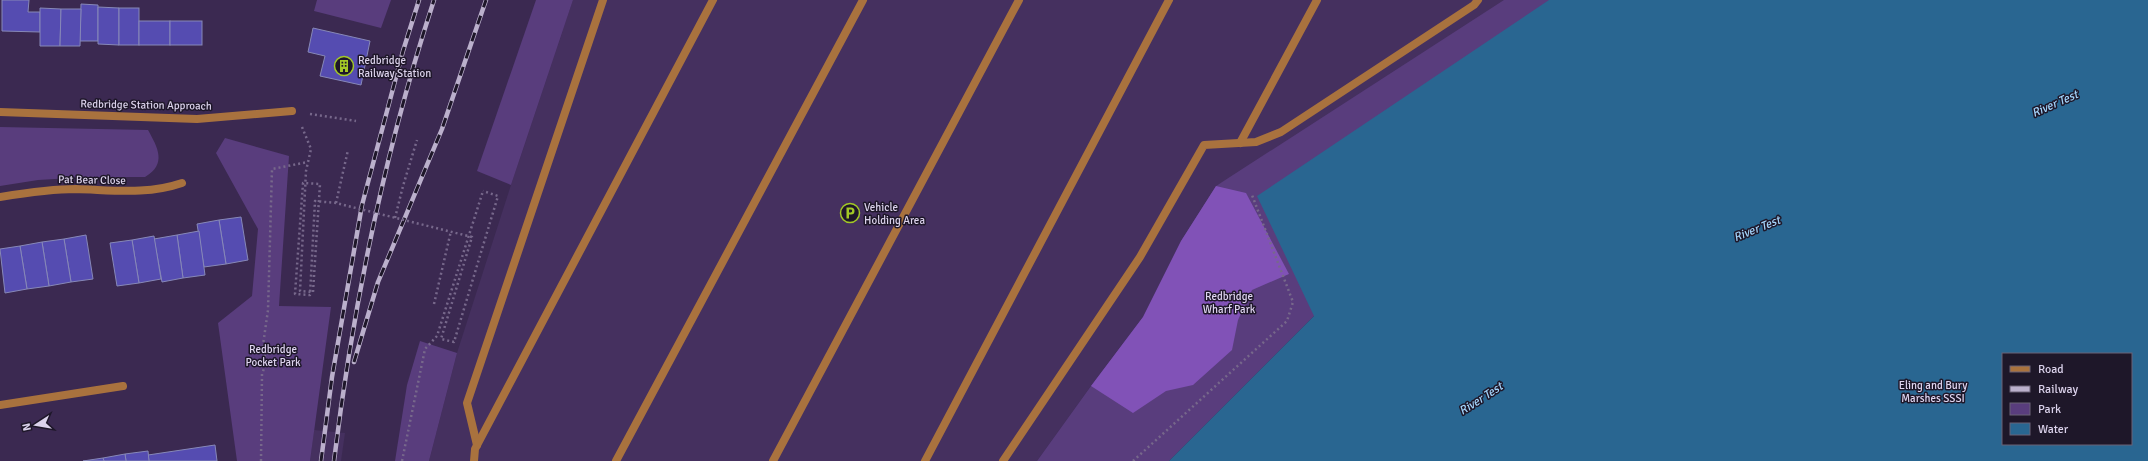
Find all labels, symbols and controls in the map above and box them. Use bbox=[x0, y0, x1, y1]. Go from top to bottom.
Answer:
place label: Redbridge Railway Station bbox=[358, 54, 431, 80]
building icon: Redbridge Railway Station bbox=[333, 55, 355, 77]
water label: River Test bbox=[2030, 86, 2082, 121]
street label: Redbridge Station Approach bbox=[80, 97, 212, 113]
street label: Pat Bear Close bbox=[58, 173, 126, 187]
place label: Vehicle Holding Area bbox=[864, 201, 925, 227]
parking icon: Vehicle Holding Area bbox=[839, 202, 861, 224]
water label: River Test bbox=[1731, 212, 1784, 245]
park label: Redbridge Wharf Park bbox=[1203, 290, 1256, 316]
park label: Redbridge Pocket Park bbox=[245, 343, 301, 369]
legend bbox=[2002, 353, 2132, 445]
text: Road bbox=[2038, 362, 2064, 377]
water label: River Test bbox=[1456, 378, 1507, 419]
park label: Eling and Bury Marshes SSSI bbox=[1899, 379, 1968, 405]
text: Railway bbox=[2038, 382, 2078, 397]
text: Park bbox=[2038, 402, 2061, 417]
north arrow bbox=[16, 405, 56, 445]
text: N bbox=[20, 422, 34, 432]
text: Water bbox=[2038, 422, 2069, 437]

